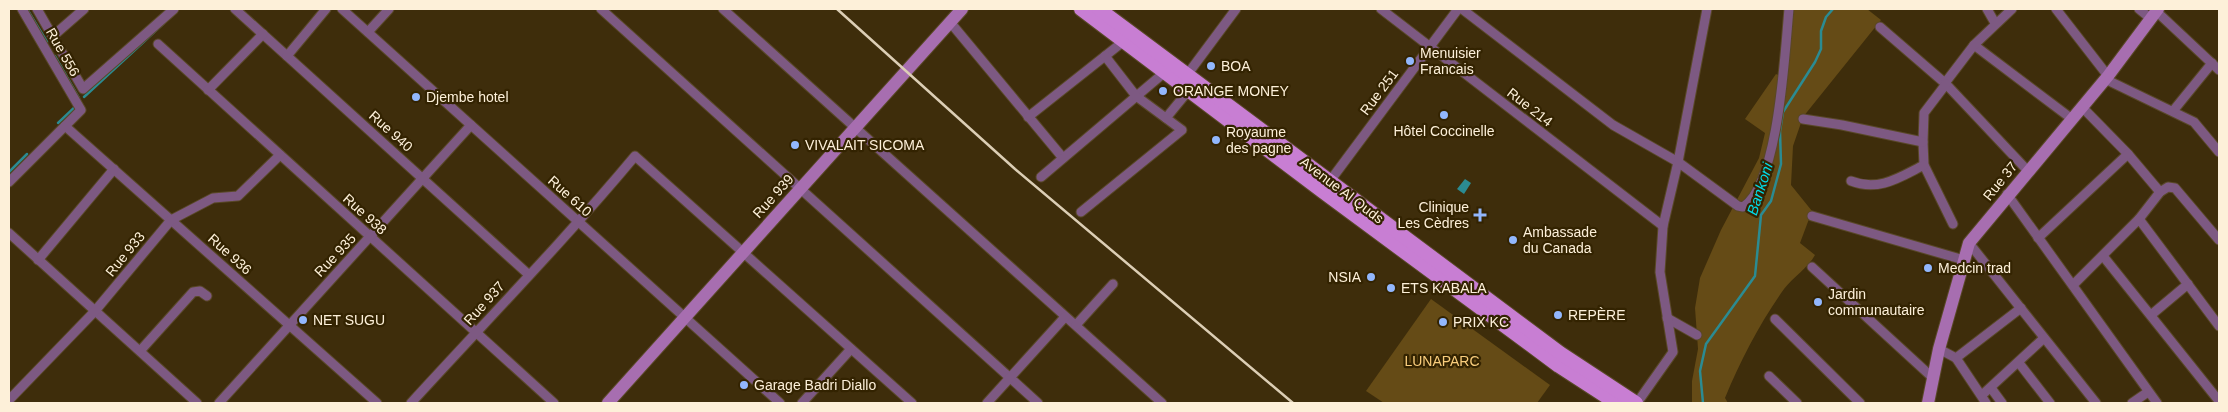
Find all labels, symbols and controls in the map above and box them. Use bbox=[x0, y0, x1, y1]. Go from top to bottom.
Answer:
street label: Rue 556 bbox=[43, 25, 83, 79]
place label: Menuisier Francais bbox=[1420, 45, 1481, 77]
marker: Menuisier Francais bbox=[1404, 55, 1416, 67]
place label: BOA bbox=[1221, 58, 1251, 74]
marker: BOA bbox=[1205, 60, 1217, 72]
street label: Rue 251 bbox=[1357, 66, 1401, 118]
place label: ORANGE MONEY bbox=[1173, 83, 1290, 99]
street label: Rue 214 bbox=[1504, 84, 1556, 130]
marker: ORANGE MONEY bbox=[1157, 85, 1169, 97]
place label: Djembe hotel bbox=[426, 89, 509, 105]
marker: Djembe hotel bbox=[410, 91, 422, 103]
street label: Rue 940 bbox=[366, 107, 416, 155]
marker: Hôtel Coccinelle bbox=[1438, 109, 1450, 121]
place label: Hôtel Coccinelle bbox=[1393, 123, 1495, 139]
place label: Royaume des pagne bbox=[1226, 124, 1292, 156]
marker: Royaume des pagne bbox=[1210, 134, 1222, 146]
place label: VIVALAIT SICOMA bbox=[805, 137, 925, 153]
marker: VIVALAIT SICOMA bbox=[789, 139, 801, 151]
street label: Avenue Al Quds bbox=[1297, 153, 1387, 227]
street label: Rue 37 bbox=[1980, 158, 2021, 204]
water label: Bankoni bbox=[1743, 160, 1776, 217]
street label: Rue 939 bbox=[749, 171, 797, 221]
street label: Rue 610 bbox=[545, 172, 595, 220]
street label: Rue 938 bbox=[340, 190, 390, 238]
place label: Clinique Les Cèdres bbox=[1397, 199, 1469, 231]
marker: Clinique Les Cèdres bbox=[1473, 208, 1487, 222]
place label: Ambassade du Canada bbox=[1523, 224, 1597, 256]
street label: Rue 933 bbox=[102, 228, 148, 280]
street label: Rue 936 bbox=[205, 230, 255, 278]
street label: Rue 935 bbox=[311, 230, 359, 280]
marker: Ambassade du Canada bbox=[1507, 234, 1519, 246]
place label: Medcin trad bbox=[1938, 260, 2011, 276]
marker: Medcin trad bbox=[1922, 262, 1934, 274]
place label: NSIA bbox=[1328, 269, 1362, 285]
marker: NSIA bbox=[1365, 271, 1377, 283]
street label: Rue 937 bbox=[460, 278, 508, 328]
place label: ETS KABALA bbox=[1401, 280, 1487, 296]
marker: ETS KABALA bbox=[1385, 282, 1397, 294]
place label: Jardin communautaire bbox=[1828, 286, 1925, 318]
marker: Jardin communautaire bbox=[1812, 296, 1824, 308]
place label: REPÈRE bbox=[1568, 307, 1626, 323]
marker: REPÈRE bbox=[1552, 309, 1564, 321]
place label: NET SUGU bbox=[313, 312, 385, 328]
marker: NET SUGU bbox=[297, 314, 309, 326]
place label: PRIX KC bbox=[1453, 314, 1509, 330]
marker: PRIX KC bbox=[1437, 316, 1449, 328]
park label: LUNAPARC bbox=[1404, 353, 1480, 369]
place label: Garage Badri Diallo bbox=[754, 377, 876, 393]
marker: Garage Badri Diallo bbox=[738, 379, 750, 391]

